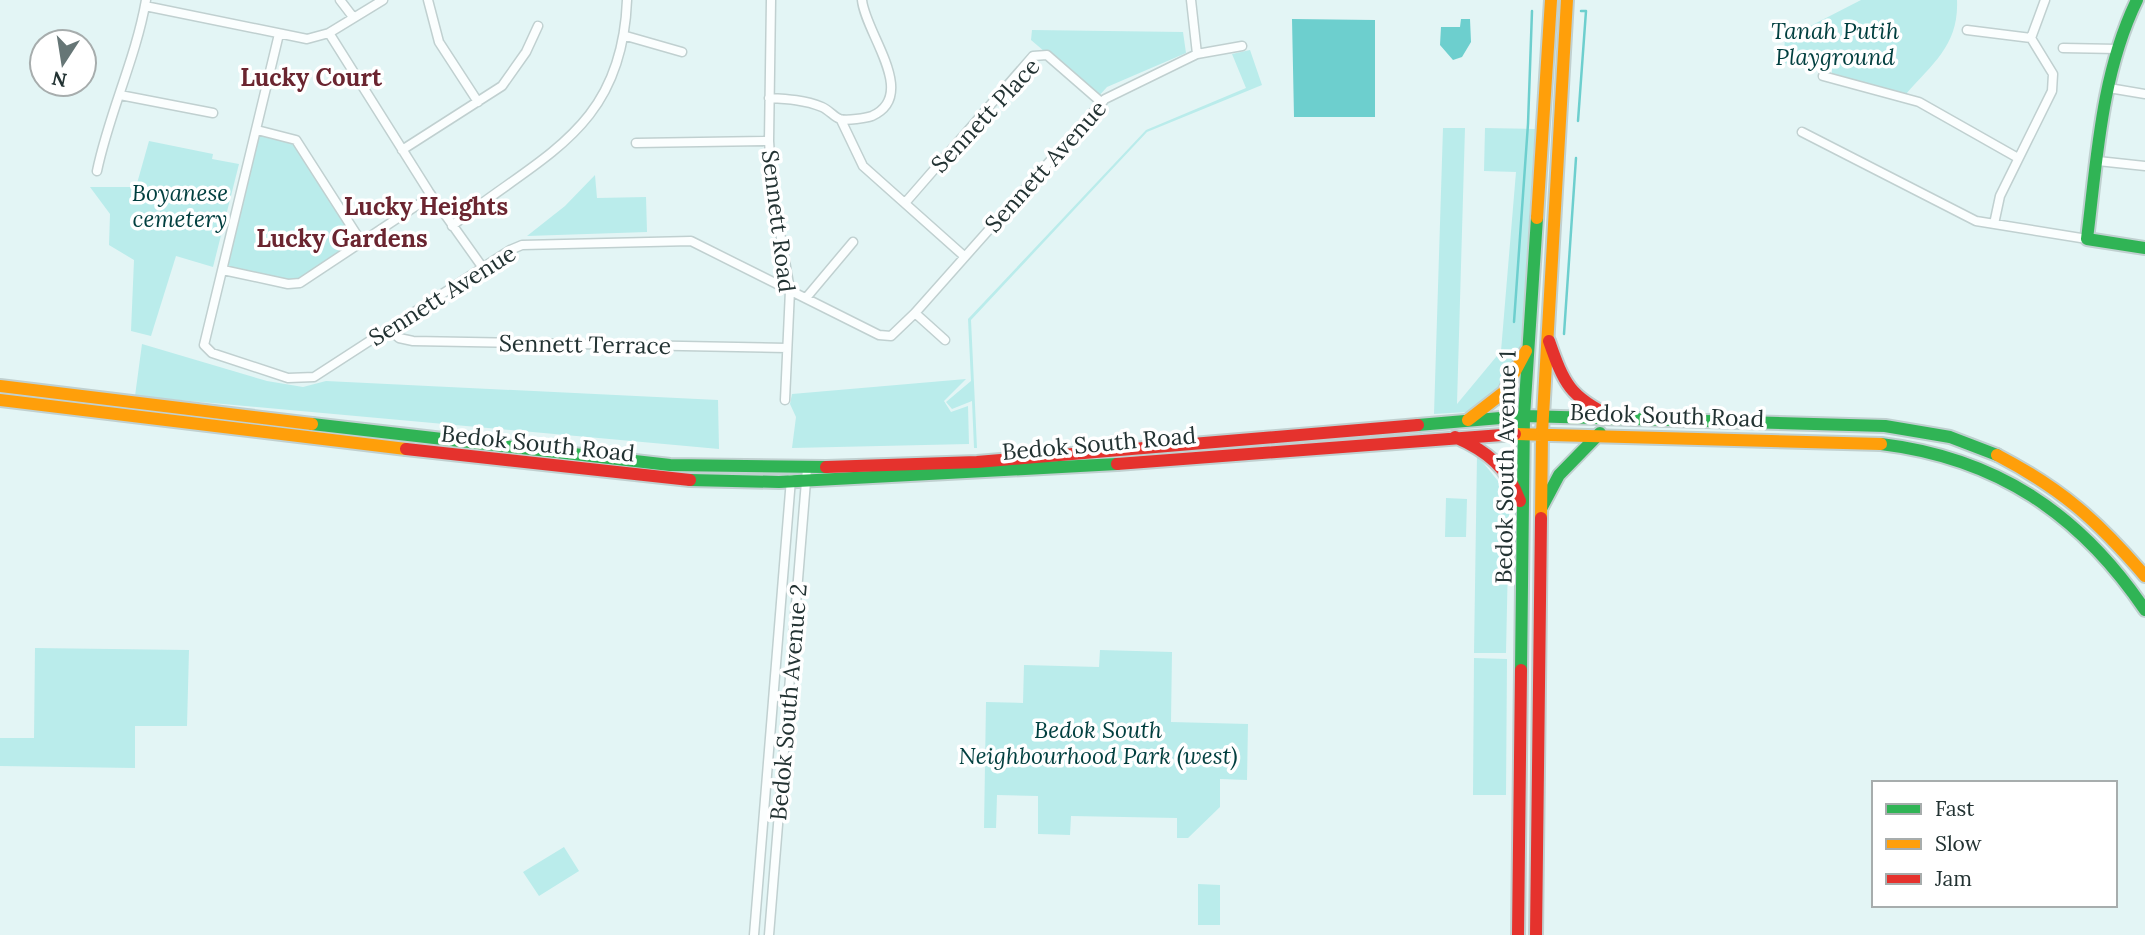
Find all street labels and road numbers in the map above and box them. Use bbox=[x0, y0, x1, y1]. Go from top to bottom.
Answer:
street label: Sennett Place bbox=[924, 52, 1046, 178]
street label: Sennett Avenue bbox=[978, 94, 1112, 238]
street label: Sennett Road bbox=[756, 148, 802, 294]
street label: Sennett Avenue bbox=[363, 238, 521, 352]
street label: Sennett Terrace bbox=[499, 328, 671, 360]
street label: Bedok South Avenue 1 bbox=[1488, 350, 1522, 584]
street label: Bedok South Road bbox=[1569, 397, 1765, 433]
street label: Bedok South Road bbox=[440, 418, 637, 468]
street label: Bedok South Road bbox=[1001, 420, 1197, 466]
street label: Bedok South Avenue 2 bbox=[763, 582, 813, 822]

